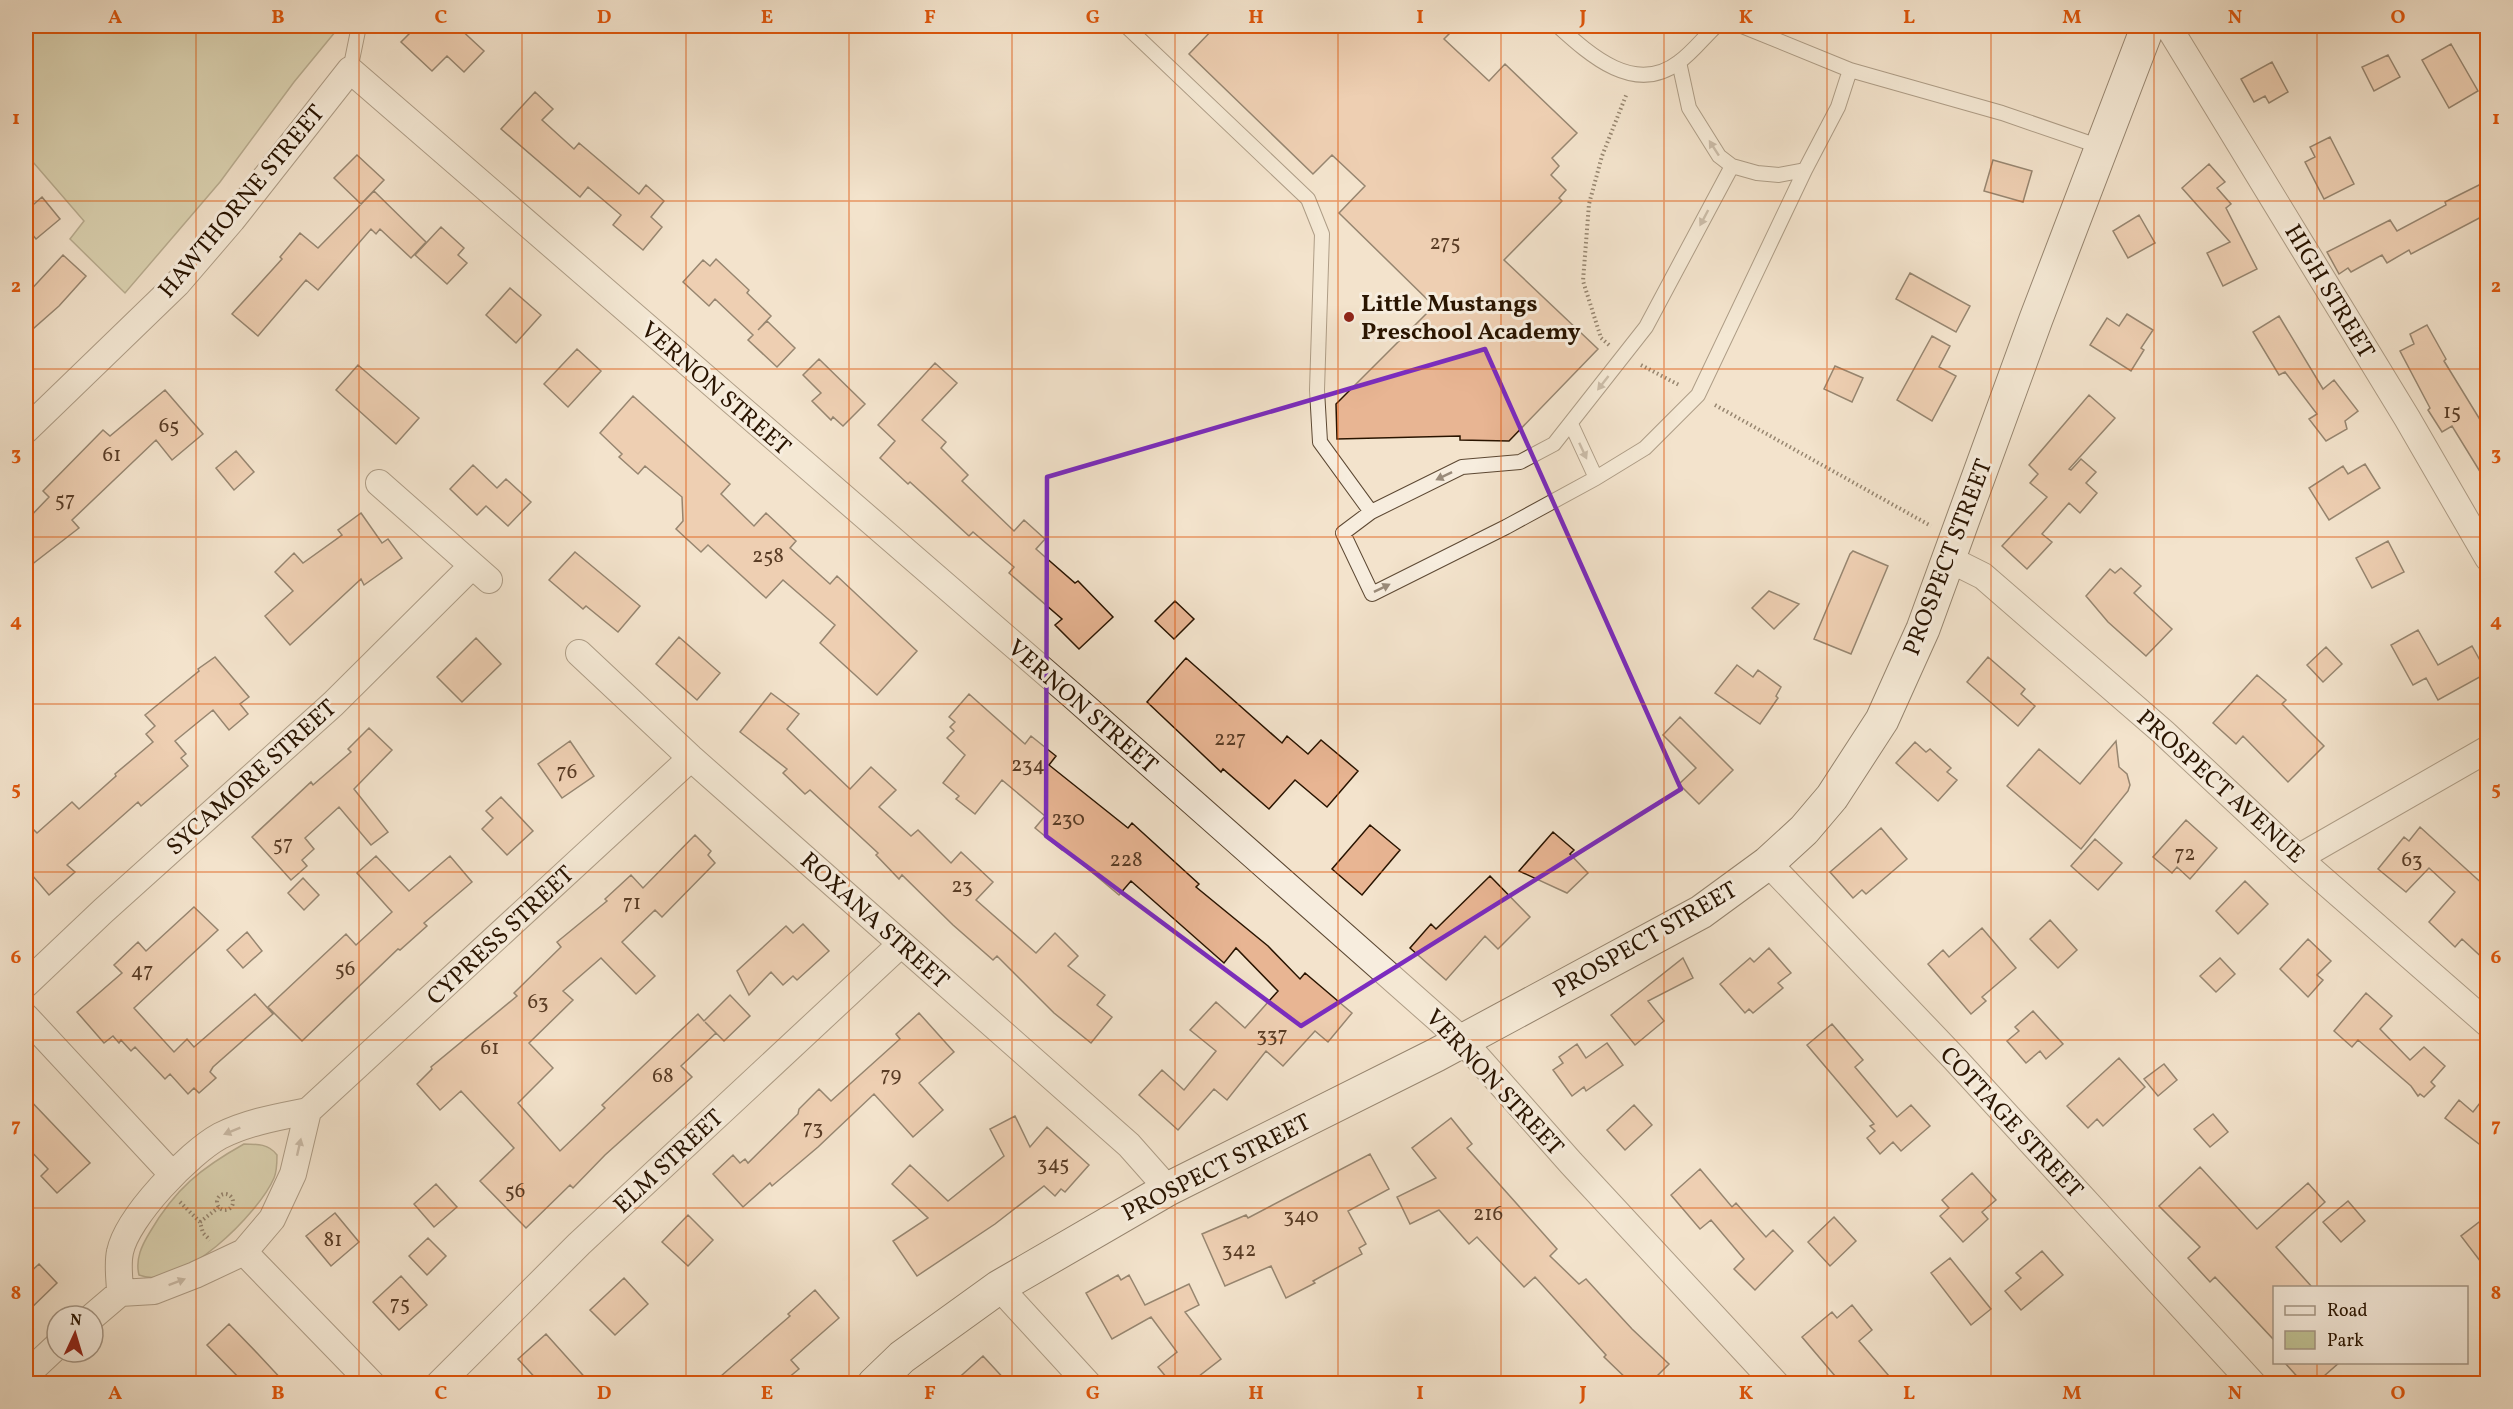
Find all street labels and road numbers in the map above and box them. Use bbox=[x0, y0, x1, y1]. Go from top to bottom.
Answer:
street label: HAWTHORNE STREET bbox=[151, 98, 334, 306]
street label: HIGH STREET bbox=[2275, 218, 2382, 366]
street label: VERNON STREET bbox=[632, 314, 797, 465]
street label: PROSPECT STREET bbox=[1896, 455, 2002, 661]
street label: VERNON STREET bbox=[999, 632, 1164, 783]
street label: SYCAMORE STREET bbox=[160, 693, 345, 864]
street label: PROSPECT AVENUE bbox=[2128, 703, 2311, 872]
street label: ROXANA STREET bbox=[792, 845, 956, 998]
street label: CYPRESS STREET bbox=[420, 859, 583, 1014]
street label: PROSPECT STREET bbox=[1548, 874, 1744, 1007]
street label: VERNON STREET bbox=[1416, 1002, 1571, 1164]
street label: COTTAGE STREET bbox=[1931, 1040, 2090, 1207]
street label: ELM STREET bbox=[607, 1102, 732, 1222]
street label: PROSPECT STREET bbox=[1117, 1106, 1317, 1231]

